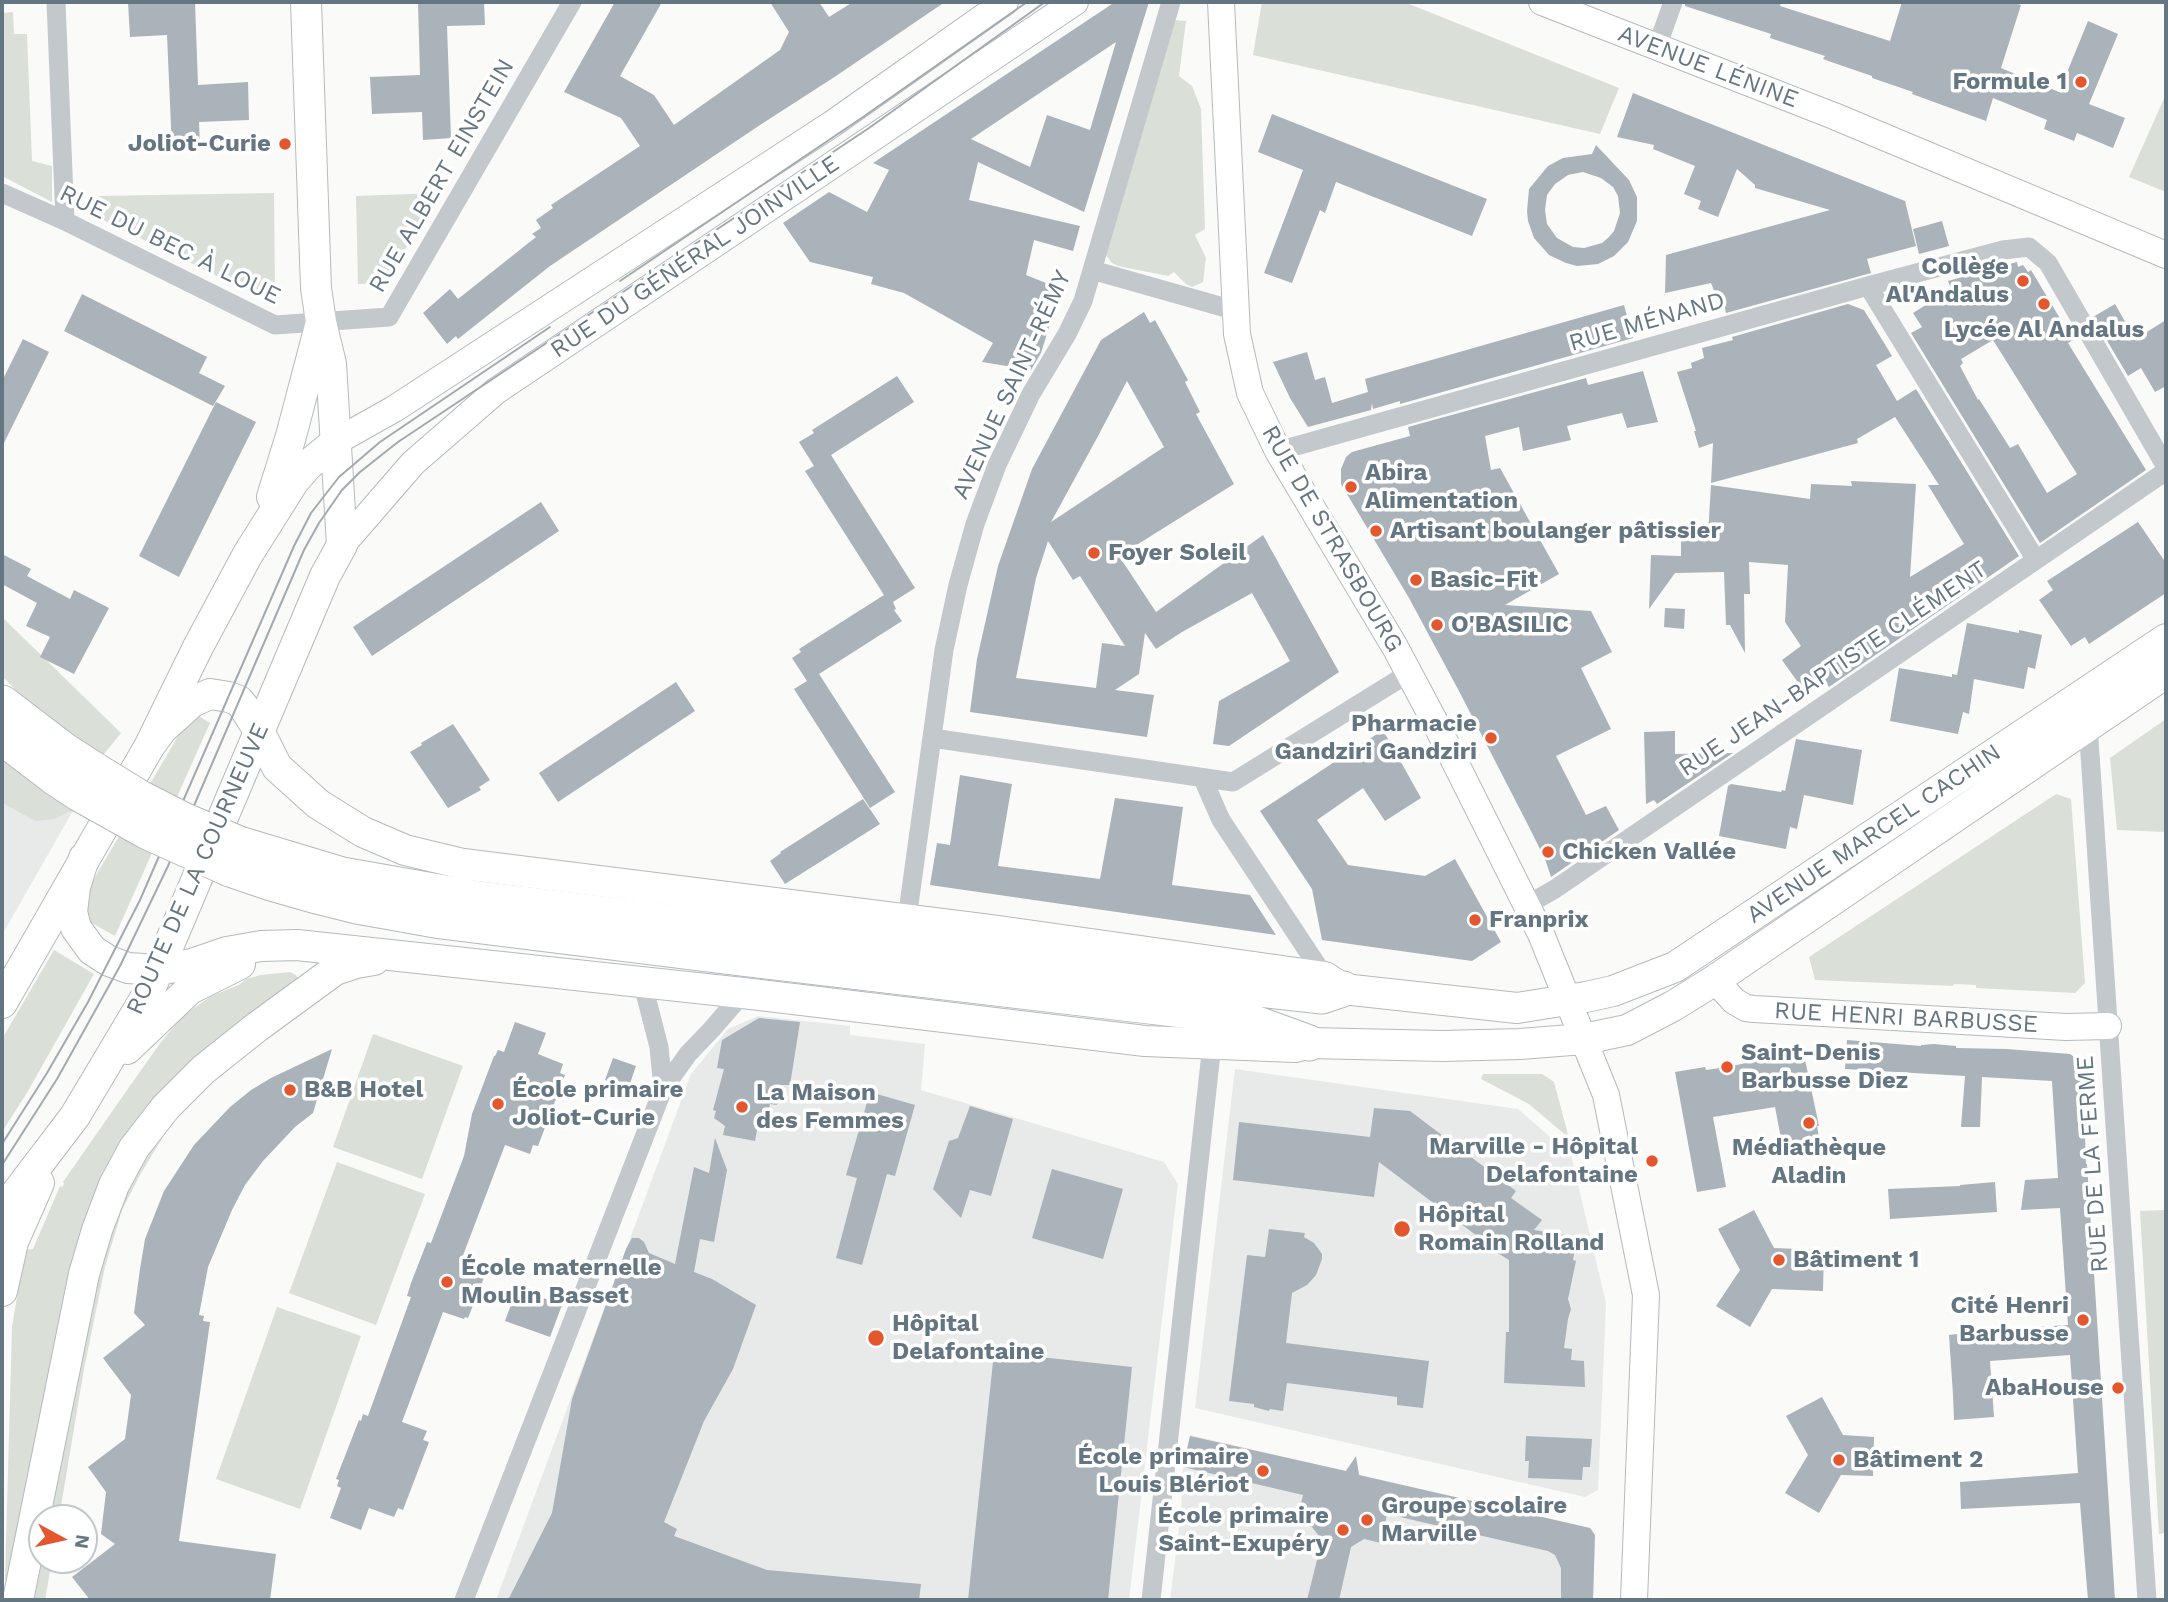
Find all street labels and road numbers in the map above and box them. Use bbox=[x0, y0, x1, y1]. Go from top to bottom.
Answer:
street label: AVENUE LÉNINE bbox=[1614, 19, 1802, 115]
street label: RUE ALBERT EINSTEIN bbox=[363, 54, 521, 298]
street label: RUE DU GÉNÉRAL JOINVILLE bbox=[545, 149, 845, 365]
street label: RUE DU BEC À LOUE bbox=[55, 179, 285, 311]
street label: AVENUE SAINT-RÉMY bbox=[946, 266, 1078, 504]
street label: RUE MÉNAND bbox=[1566, 286, 1728, 358]
street label: RUE DE STRASBOURG bbox=[1255, 420, 1409, 658]
street label: RUE JEAN-BAPTISTE CLÉMENT bbox=[1674, 555, 1992, 783]
street label: ROUTE DE LA COURNEUVE bbox=[121, 719, 275, 1019]
street label: AVENUE MARCEL CACHIN bbox=[1741, 738, 2007, 930]
street label: RUE HENRI BARBUSSE bbox=[1773, 997, 2039, 1039]
street label: RUE DE LA FERME bbox=[2071, 1055, 2115, 1273]

